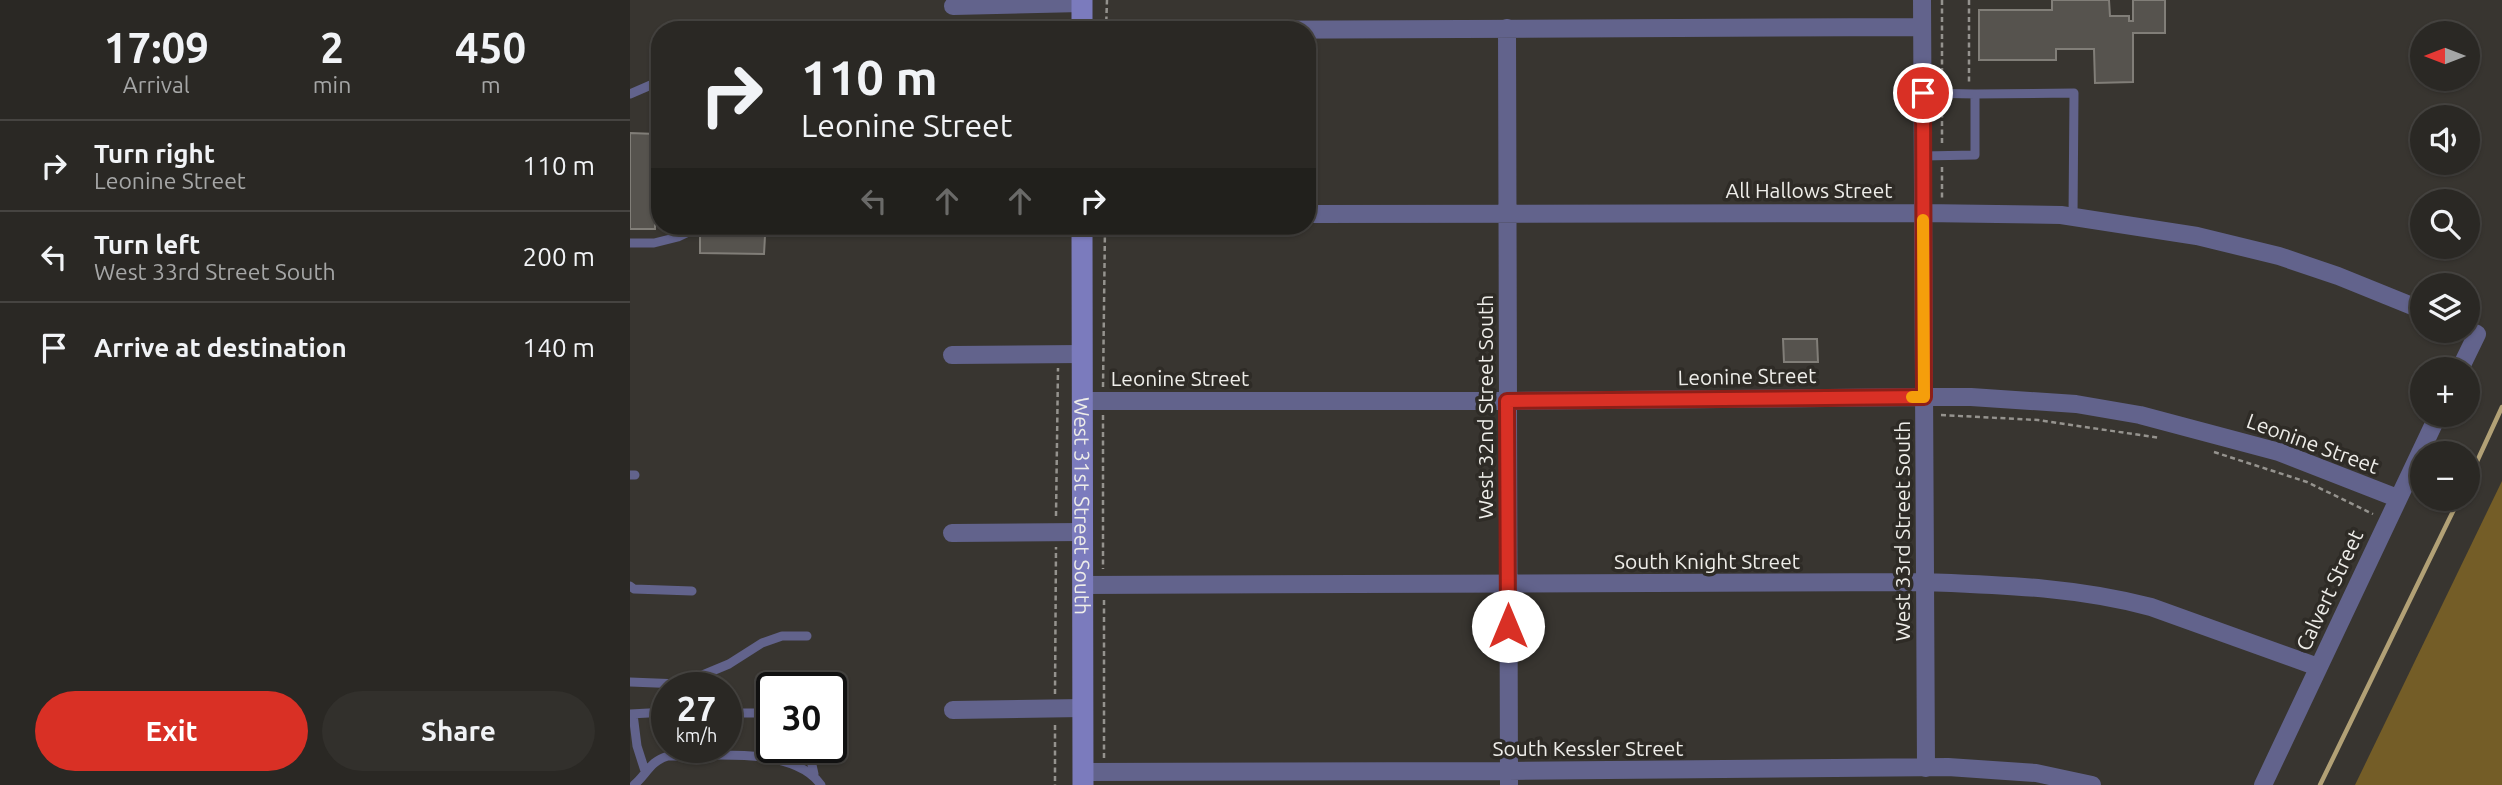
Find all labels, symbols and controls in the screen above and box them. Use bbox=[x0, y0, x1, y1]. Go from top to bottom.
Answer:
north arrow bbox=[2410, 21, 2480, 91]
map controls bbox=[2410, 21, 2480, 511]
text: 17:09 bbox=[104, 24, 209, 71]
text: 2 bbox=[320, 24, 344, 71]
text: 450 bbox=[455, 24, 526, 71]
icon: right bbox=[686, 49, 777, 140]
text: 110 m bbox=[801, 49, 938, 104]
pin bbox=[1893, 63, 1953, 123]
text: Arrival bbox=[123, 72, 190, 97]
text: min bbox=[313, 72, 351, 97]
text: m bbox=[481, 72, 501, 97]
icon: arrive bbox=[1904, 74, 1942, 112]
button: sound bbox=[2410, 105, 2480, 175]
text: Leonine Street bbox=[801, 107, 1012, 143]
text: Turn right bbox=[94, 139, 215, 168]
icon: right bbox=[35, 147, 73, 185]
text: 110 m bbox=[523, 151, 595, 180]
text: Leonine Street bbox=[94, 168, 246, 193]
street label: All Hallows Street bbox=[1725, 178, 1893, 202]
icon: left bbox=[855, 182, 893, 220]
icon: ahead bbox=[928, 182, 966, 220]
icon: ahead bbox=[1001, 182, 1039, 220]
icon: right bbox=[1074, 182, 1112, 220]
button: search bbox=[2410, 189, 2480, 259]
text: Turn left bbox=[94, 230, 200, 259]
icon: left bbox=[35, 238, 73, 276]
text: 200 m bbox=[523, 242, 595, 271]
text: West 33rd Street South bbox=[94, 259, 336, 284]
button: layers bbox=[2410, 273, 2480, 343]
street label: West 32nd Street South bbox=[1473, 295, 1497, 519]
icon: arrive bbox=[35, 329, 73, 367]
text: Arrive at destination bbox=[94, 333, 347, 362]
text: 140 m bbox=[523, 333, 595, 362]
button: + bbox=[2410, 357, 2480, 427]
street label: Leonine Street bbox=[1677, 363, 1817, 389]
street label: Leonine Street bbox=[1111, 366, 1249, 390]
street label: West 31st Street South bbox=[1070, 397, 1095, 615]
street label: Leonine Street bbox=[2244, 408, 2382, 478]
street label: West 33rd Street South bbox=[1890, 421, 1914, 641]
button: − bbox=[2410, 441, 2480, 511]
street label: Calvert Street bbox=[2291, 526, 2367, 654]
street label: South Knight Street bbox=[1614, 549, 1800, 573]
position arrow bbox=[1471, 589, 1545, 663]
speed limit sign: 30 bbox=[756, 672, 847, 763]
text: 27 bbox=[677, 688, 716, 728]
button: Exit bbox=[35, 691, 308, 771]
button: Share bbox=[322, 691, 595, 771]
text: km/h bbox=[676, 725, 717, 745]
street label: South Kessler Street bbox=[1492, 736, 1684, 760]

